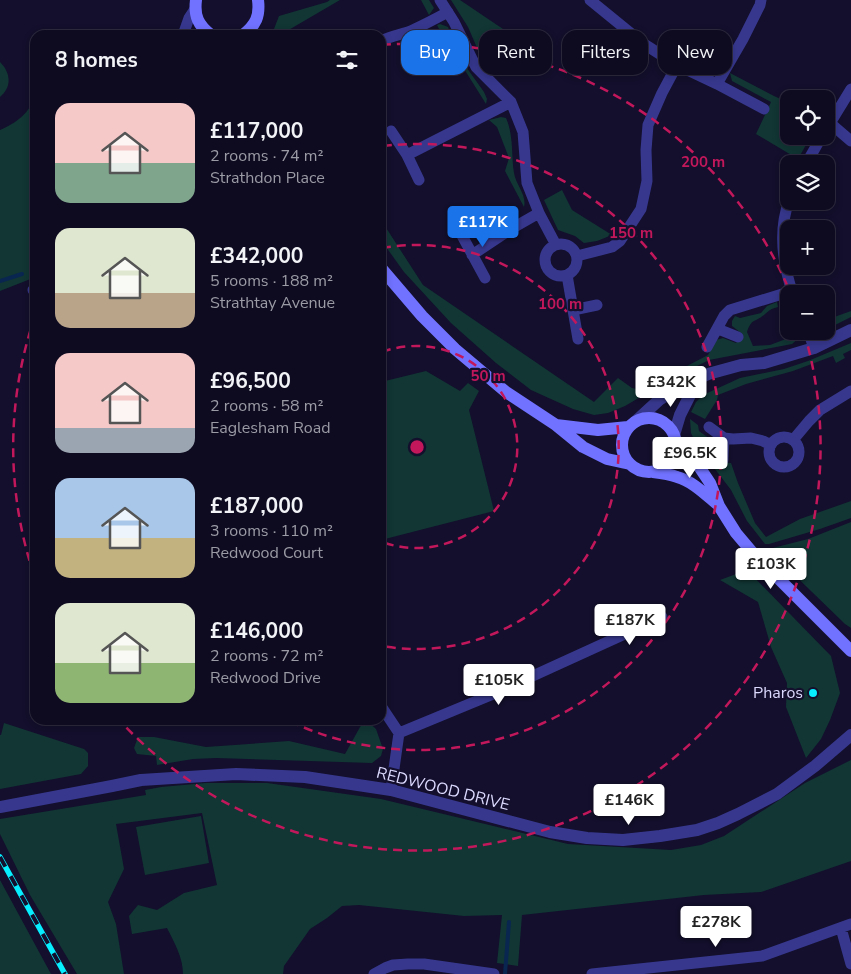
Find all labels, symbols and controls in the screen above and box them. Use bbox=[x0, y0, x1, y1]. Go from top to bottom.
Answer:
chip: Buy bbox=[401, 30, 469, 75]
chip: Rent bbox=[479, 30, 552, 75]
chip: Filters bbox=[562, 30, 648, 75]
chip: New bbox=[658, 30, 732, 75]
text: 8 homes bbox=[55, 46, 138, 74]
icon: filters bbox=[333, 46, 361, 74]
map controls bbox=[780, 90, 835, 340]
button: locate bbox=[780, 90, 835, 145]
text: £117,000 bbox=[210, 117, 303, 145]
icon: home bbox=[95, 123, 155, 183]
text: 2 rooms · 74 m² bbox=[210, 145, 323, 167]
text: 200 m bbox=[681, 152, 725, 172]
button: layers bbox=[780, 155, 835, 210]
text: Strathdon Place bbox=[210, 167, 325, 189]
pin: £117K bbox=[448, 206, 518, 248]
text: £117K bbox=[458, 211, 508, 233]
button: + bbox=[780, 220, 835, 275]
text: 150 m bbox=[609, 223, 653, 243]
text: £342,000 bbox=[210, 242, 303, 270]
icon: home bbox=[95, 248, 155, 308]
text: 5 rooms · 188 m² bbox=[210, 270, 333, 292]
button: − bbox=[780, 285, 835, 340]
text: Strathtay Avenue bbox=[210, 292, 335, 314]
text: 100 m bbox=[538, 294, 582, 314]
text: 50 m bbox=[470, 366, 506, 386]
pin: £342K bbox=[636, 366, 706, 408]
text: £96,500 bbox=[210, 367, 291, 395]
text: £342K bbox=[646, 371, 696, 393]
icon: home bbox=[95, 373, 155, 433]
text: 2 rooms · 58 m² bbox=[210, 395, 323, 417]
text: Eaglesham Road bbox=[210, 417, 331, 439]
pin: £96.5K bbox=[649, 436, 731, 479]
centre of rings bbox=[408, 438, 426, 456]
text: £96.5K bbox=[664, 442, 717, 464]
text: £187,000 bbox=[210, 492, 303, 520]
icon: home bbox=[95, 498, 155, 558]
text: 3 rooms · 110 m² bbox=[210, 520, 333, 542]
text: Redwood Court bbox=[210, 542, 323, 564]
pin: £103K bbox=[736, 548, 806, 590]
text: £103K bbox=[746, 553, 796, 575]
pin: £187K bbox=[595, 604, 665, 646]
text: £187K bbox=[605, 609, 655, 631]
text: £146,000 bbox=[210, 617, 303, 645]
icon: home bbox=[95, 623, 155, 683]
text: 2 rooms · 72 m² bbox=[210, 645, 323, 667]
pin: £105K bbox=[464, 664, 534, 706]
text: Redwood Drive bbox=[210, 667, 321, 689]
text: £105K bbox=[474, 669, 524, 691]
place label: Pharos bbox=[753, 682, 803, 704]
marker: Pharos bbox=[807, 687, 819, 699]
street label: REDWOOD DRIVE bbox=[374, 762, 512, 816]
pin: £146K bbox=[594, 784, 664, 826]
text: £146K bbox=[604, 789, 654, 811]
pin: £278K bbox=[681, 906, 751, 948]
text: £278K bbox=[691, 911, 741, 933]

